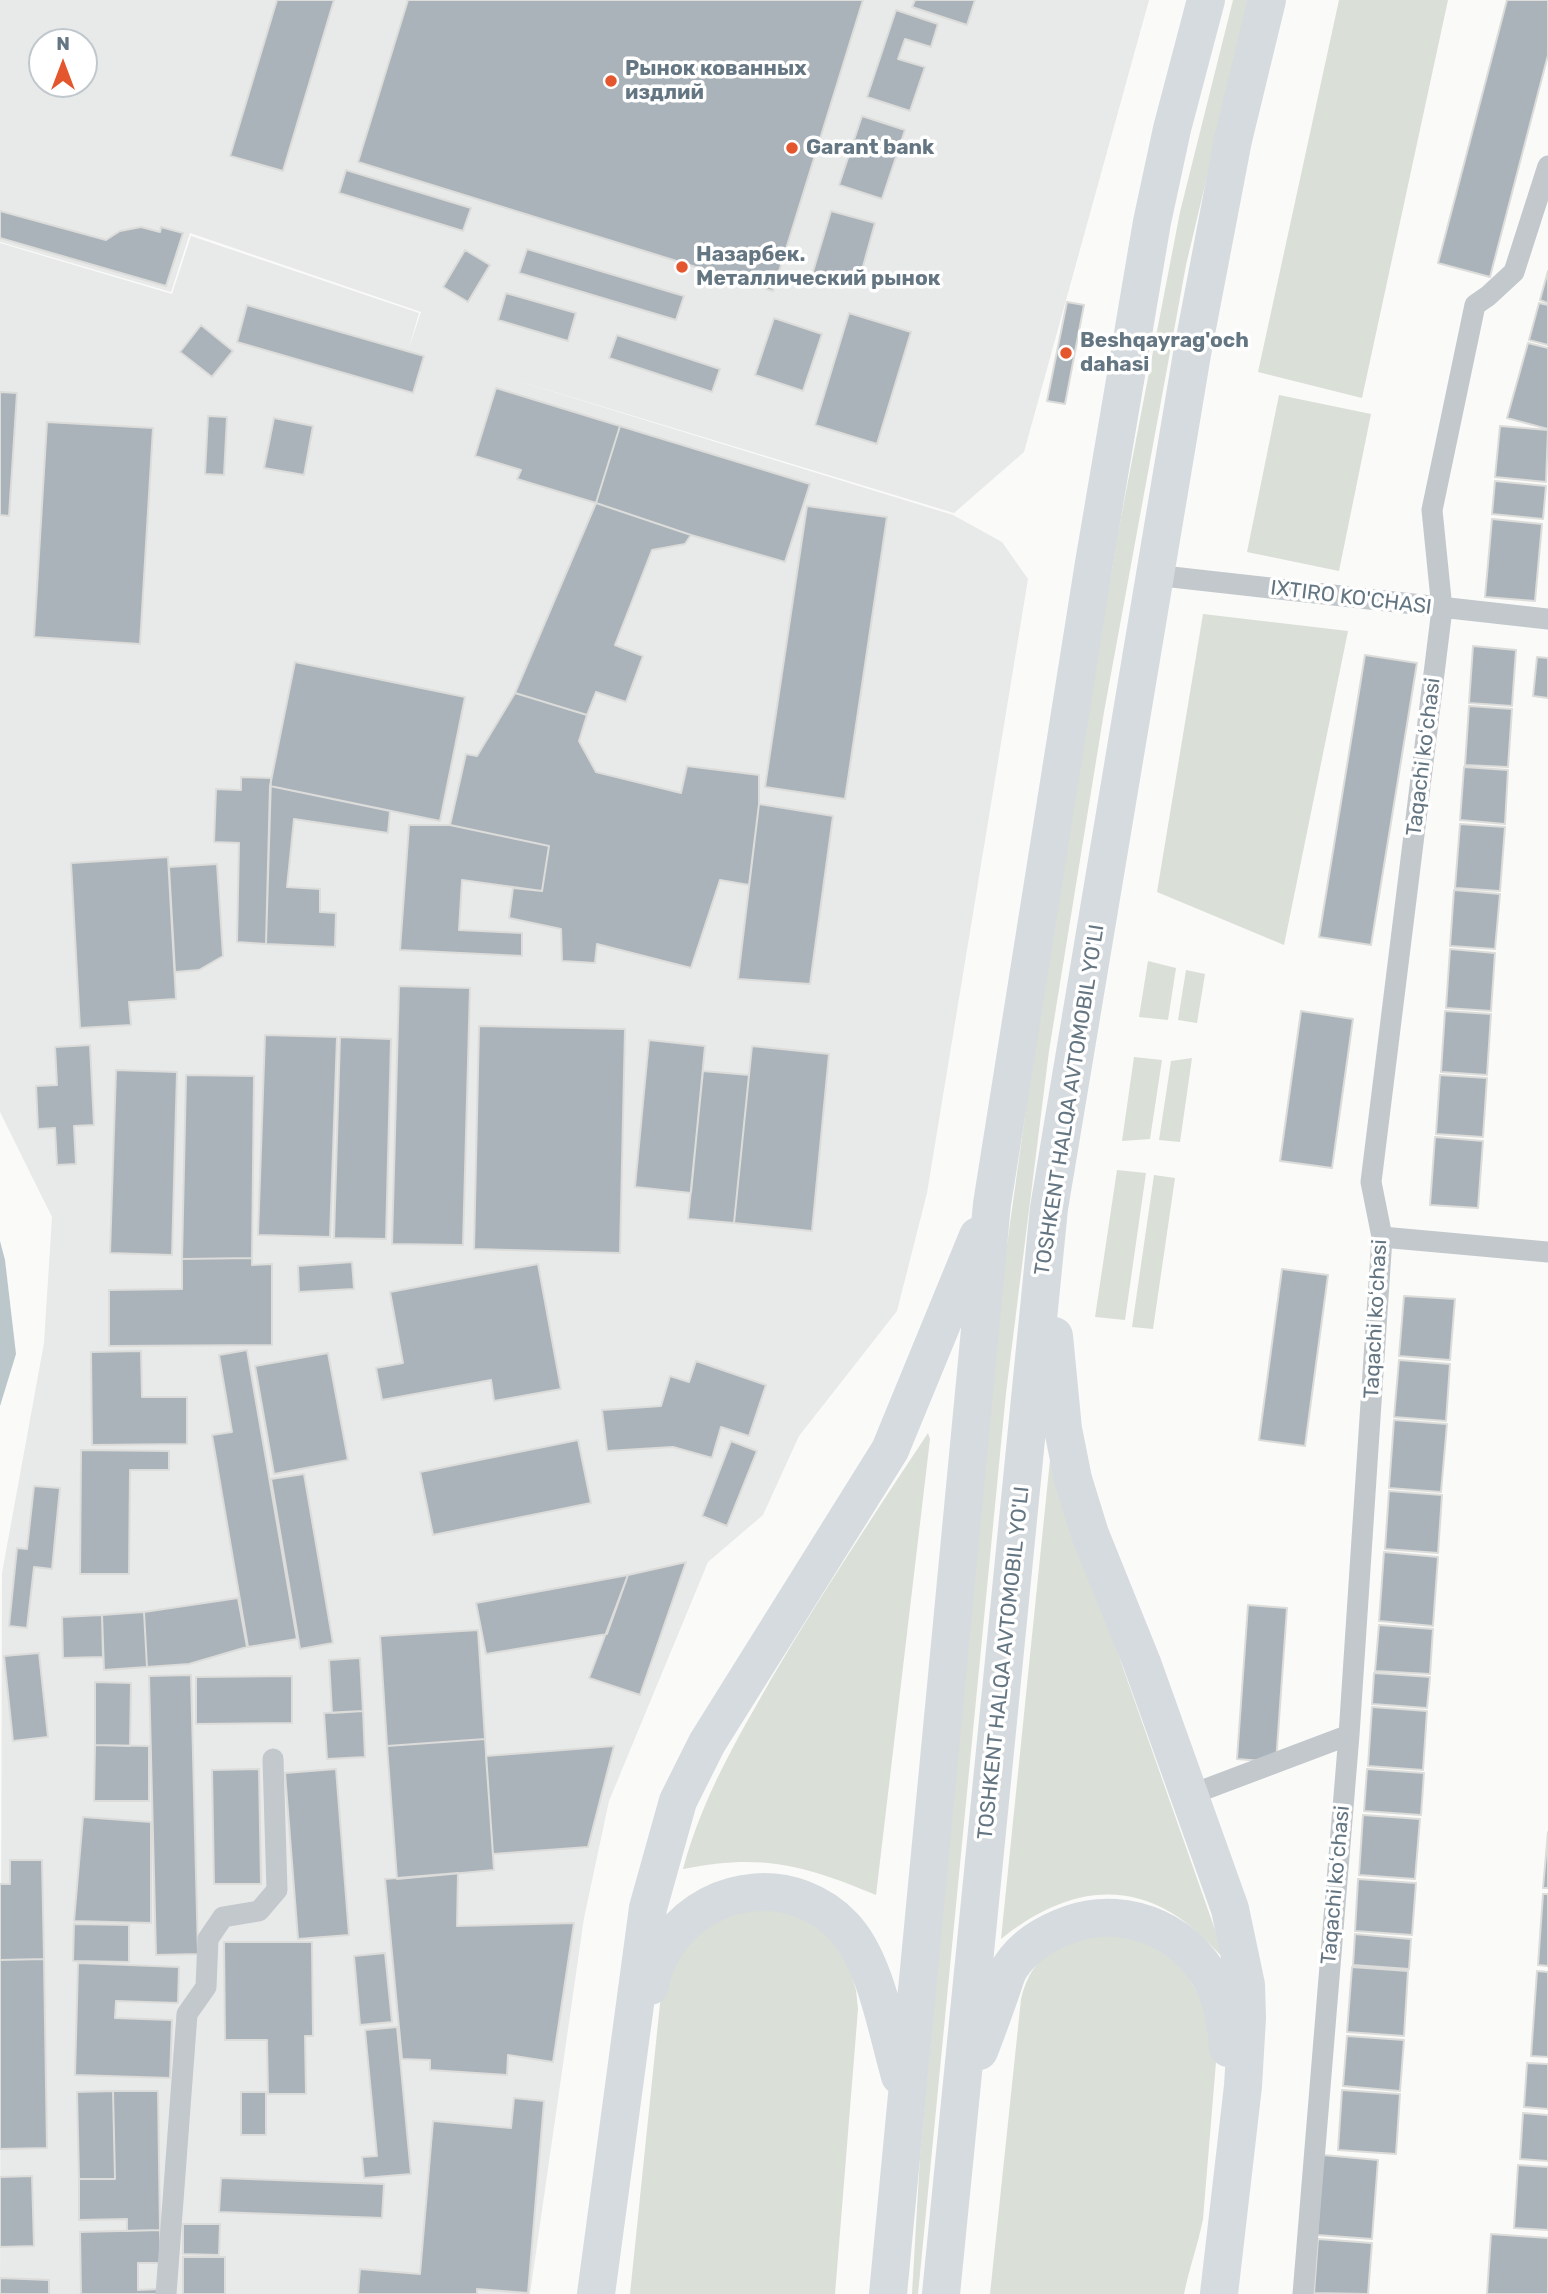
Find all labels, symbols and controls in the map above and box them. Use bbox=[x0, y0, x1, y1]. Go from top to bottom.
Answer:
north arrow bbox=[28, 28, 98, 98]
text: N bbox=[56, 32, 70, 55]
place label: Рынок кованных издлий bbox=[625, 56, 807, 106]
marker: Рынок кованных издлий bbox=[603, 73, 619, 89]
place label: Garant bank bbox=[806, 135, 934, 161]
marker: Garant bank bbox=[784, 140, 800, 156]
place label: Назарбек. Металлический рынок bbox=[696, 242, 940, 292]
marker: Назарбек. Металлический рынок bbox=[674, 259, 690, 275]
place label: Beshqayrag'och dahasi bbox=[1080, 328, 1249, 378]
marker: Beshqayrag'och dahasi bbox=[1058, 345, 1074, 361]
street label: IXTIRO KO'CHASI bbox=[1269, 576, 1433, 620]
street label: Taqachi koʻchasi bbox=[1402, 676, 1446, 838]
street label: TOSHKENT HALQA AVTOMOBIL YO'LI bbox=[1030, 923, 1110, 1277]
street label: Taqachi koʻchasi bbox=[1359, 1239, 1393, 1399]
street label: TOSHKENT HALQA AVTOMOBIL YO'LI bbox=[973, 1485, 1035, 1841]
street label: Taqachi koʻchasi bbox=[1317, 1805, 1355, 1965]

